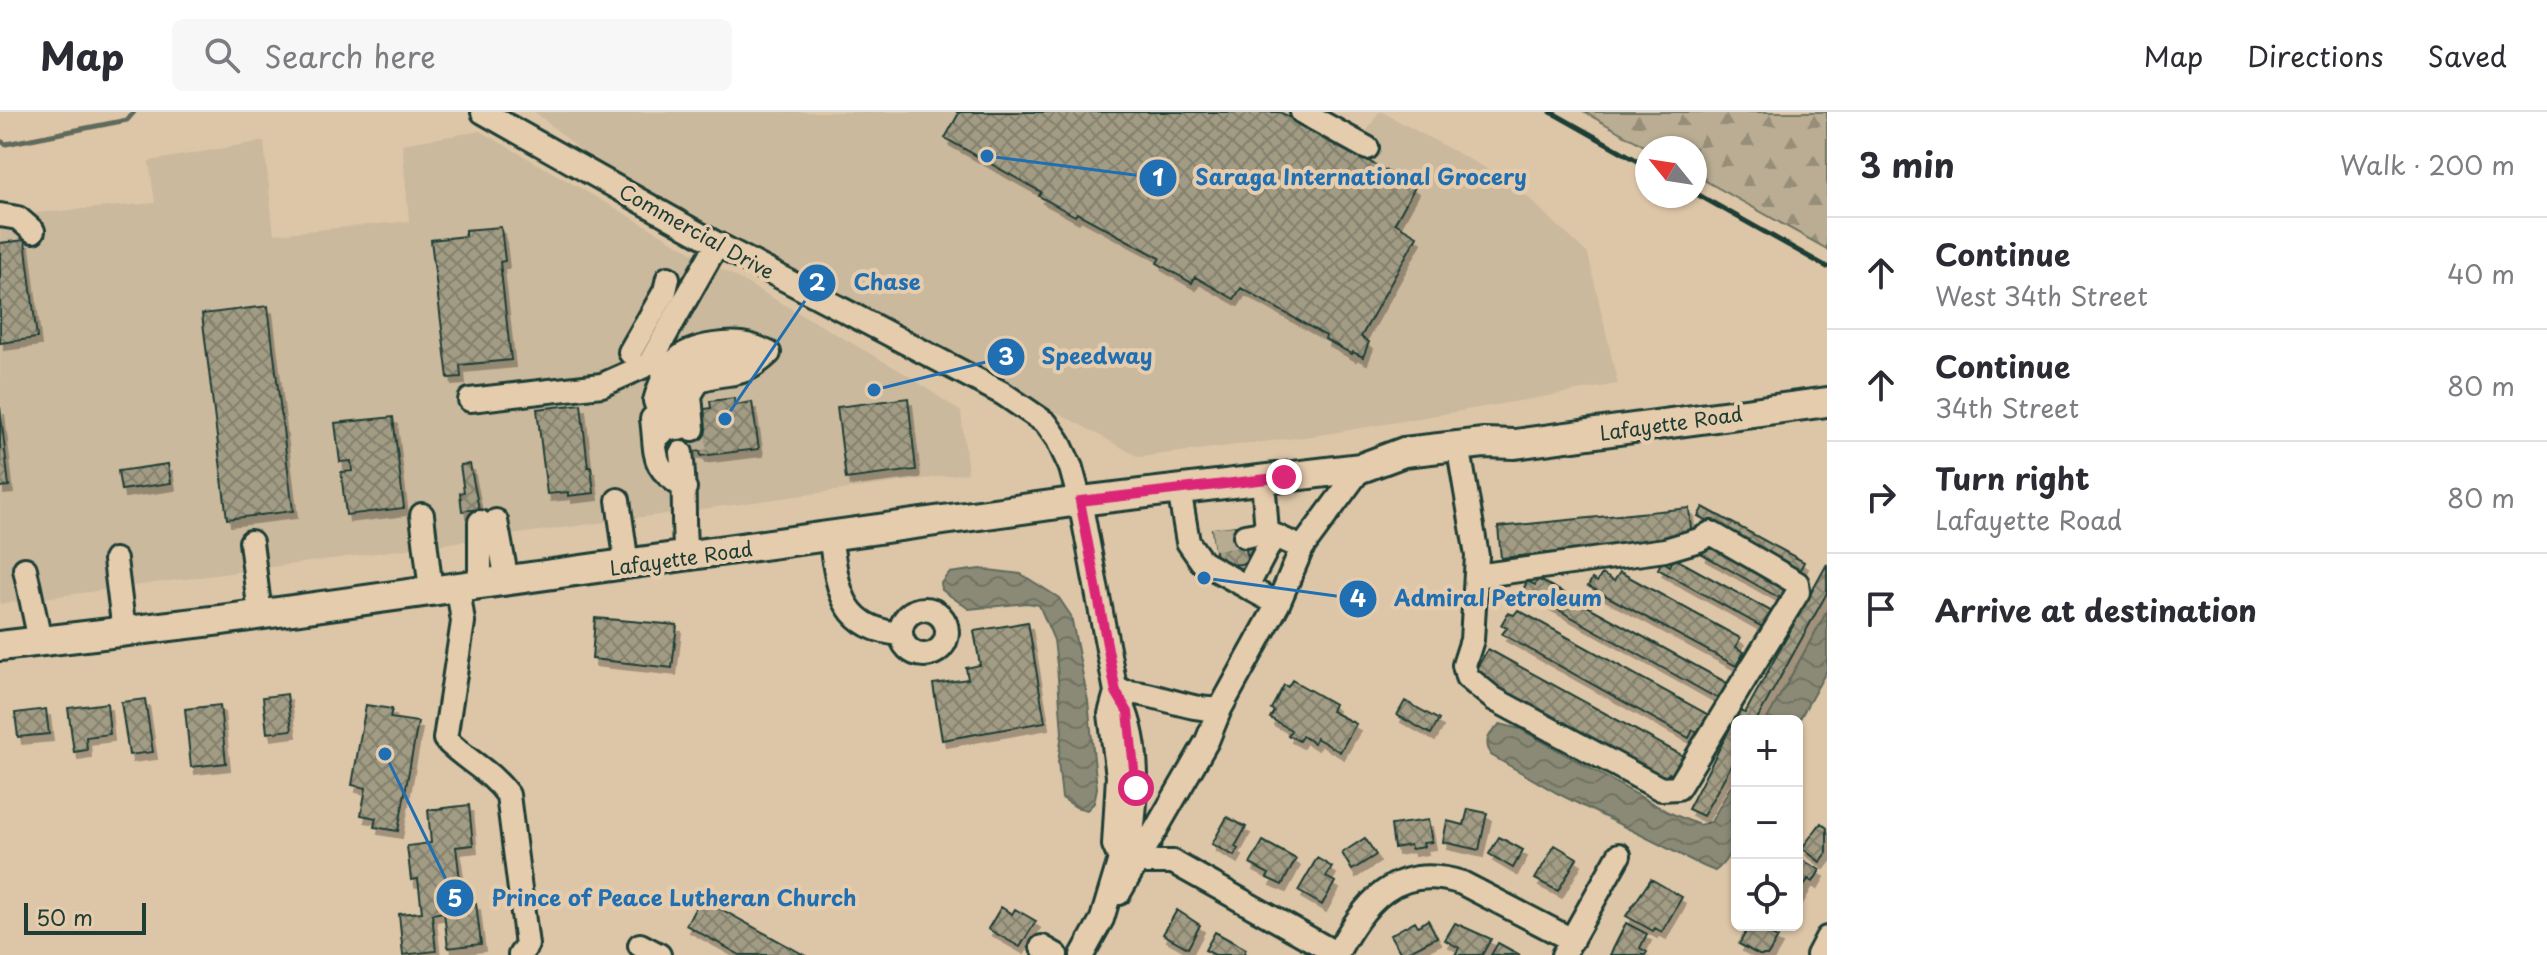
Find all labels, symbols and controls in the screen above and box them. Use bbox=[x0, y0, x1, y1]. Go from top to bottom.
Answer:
search box bbox=[172, 19, 732, 91]
text: Map bbox=[40, 27, 124, 84]
icon: search bbox=[200, 33, 244, 77]
text: Search here bbox=[264, 33, 436, 78]
text: Map bbox=[2144, 34, 2203, 77]
text: Directions bbox=[2247, 34, 2384, 77]
text: Saved bbox=[2428, 34, 2507, 77]
north arrow bbox=[1635, 136, 1707, 208]
text: 3 min bbox=[1859, 138, 1955, 190]
text: Walk · 200 m bbox=[2340, 145, 2515, 184]
callout: Saraga International Grocery bbox=[1138, 155, 1544, 201]
text: 1 bbox=[1152, 158, 1164, 194]
text: Saraga International Grocery bbox=[1195, 159, 1527, 192]
street label: Commercial Drive bbox=[614, 176, 780, 286]
text: Continue bbox=[1935, 231, 2070, 276]
icon: ahead bbox=[1859, 251, 1903, 295]
text: 40 m bbox=[2447, 254, 2515, 293]
callout: Chase bbox=[797, 260, 937, 306]
text: 2 bbox=[809, 263, 826, 299]
text: Chase bbox=[853, 264, 921, 297]
text: West 34th Street bbox=[1935, 276, 2148, 315]
callout: Speedway bbox=[986, 334, 1168, 380]
text: 3 bbox=[998, 337, 1014, 373]
text: Speedway bbox=[1042, 338, 1152, 371]
text: Continue bbox=[1935, 343, 2070, 388]
icon: ahead bbox=[1859, 363, 1903, 407]
text: 80 m bbox=[2447, 366, 2515, 405]
text: 34th Street bbox=[1935, 388, 2079, 427]
street label: Lafayette Road bbox=[1598, 398, 1744, 448]
text: Turn right bbox=[1935, 455, 2090, 500]
route end bbox=[1266, 459, 1302, 495]
icon: right bbox=[1859, 475, 1903, 519]
text: 80 m bbox=[2447, 478, 2515, 517]
text: Lafayette Road bbox=[1935, 500, 2122, 539]
street label: Lafayette Road bbox=[608, 533, 754, 583]
callout: Admiral Petroleum bbox=[1338, 576, 1618, 622]
text: 4 bbox=[1350, 579, 1366, 615]
text: Admiral Petroleum bbox=[1393, 580, 1602, 613]
icon: arrive bbox=[1859, 587, 1903, 631]
text: Arrive at destination bbox=[1935, 587, 2257, 632]
map controls bbox=[1731, 715, 1803, 931]
button: + bbox=[1731, 715, 1803, 787]
route start bbox=[1118, 770, 1154, 806]
button: − bbox=[1731, 787, 1803, 859]
button: locate bbox=[1731, 859, 1803, 931]
callout: Prince of Peace Lutheran Church bbox=[435, 875, 873, 921]
text: 5 bbox=[447, 879, 463, 915]
text: Prince of Peace Lutheran Church bbox=[491, 880, 857, 913]
scale bar bbox=[24, 899, 146, 935]
text: 50 m bbox=[36, 900, 93, 933]

